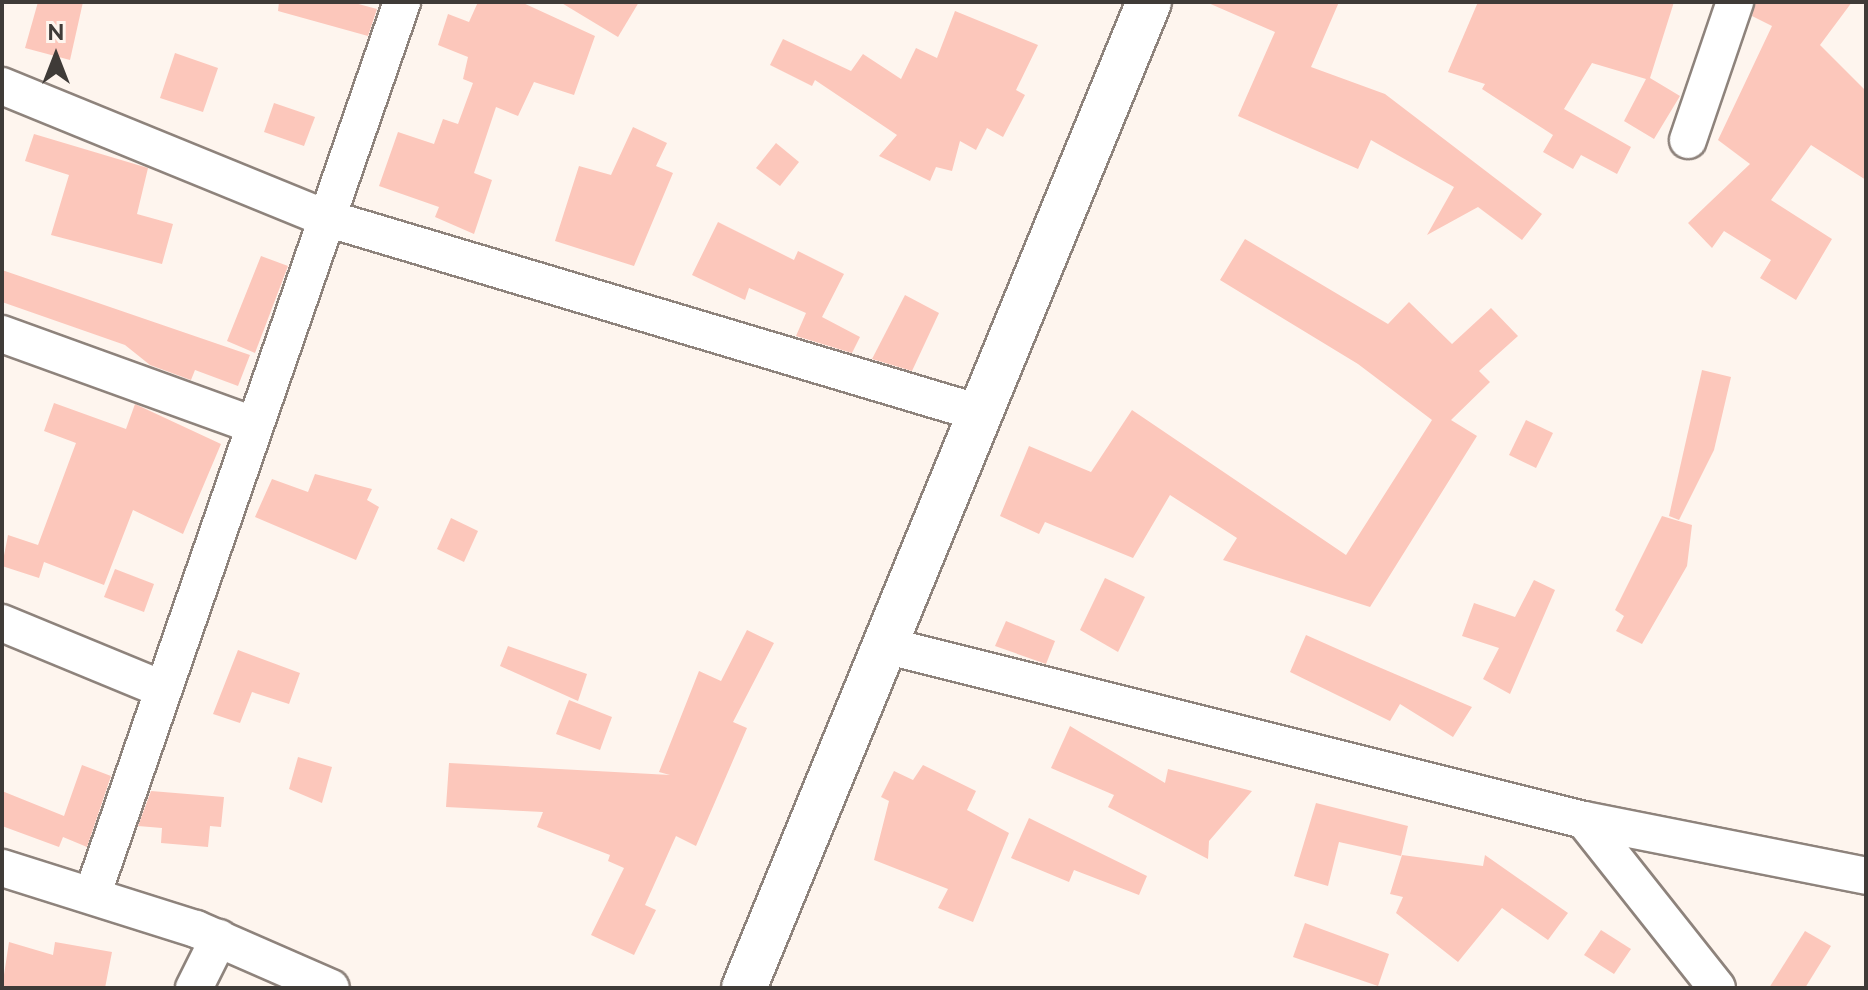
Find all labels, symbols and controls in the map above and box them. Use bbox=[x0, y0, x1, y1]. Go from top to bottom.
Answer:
north arrow bbox=[16, 16, 96, 96]
text: N bbox=[48, 19, 64, 45]

